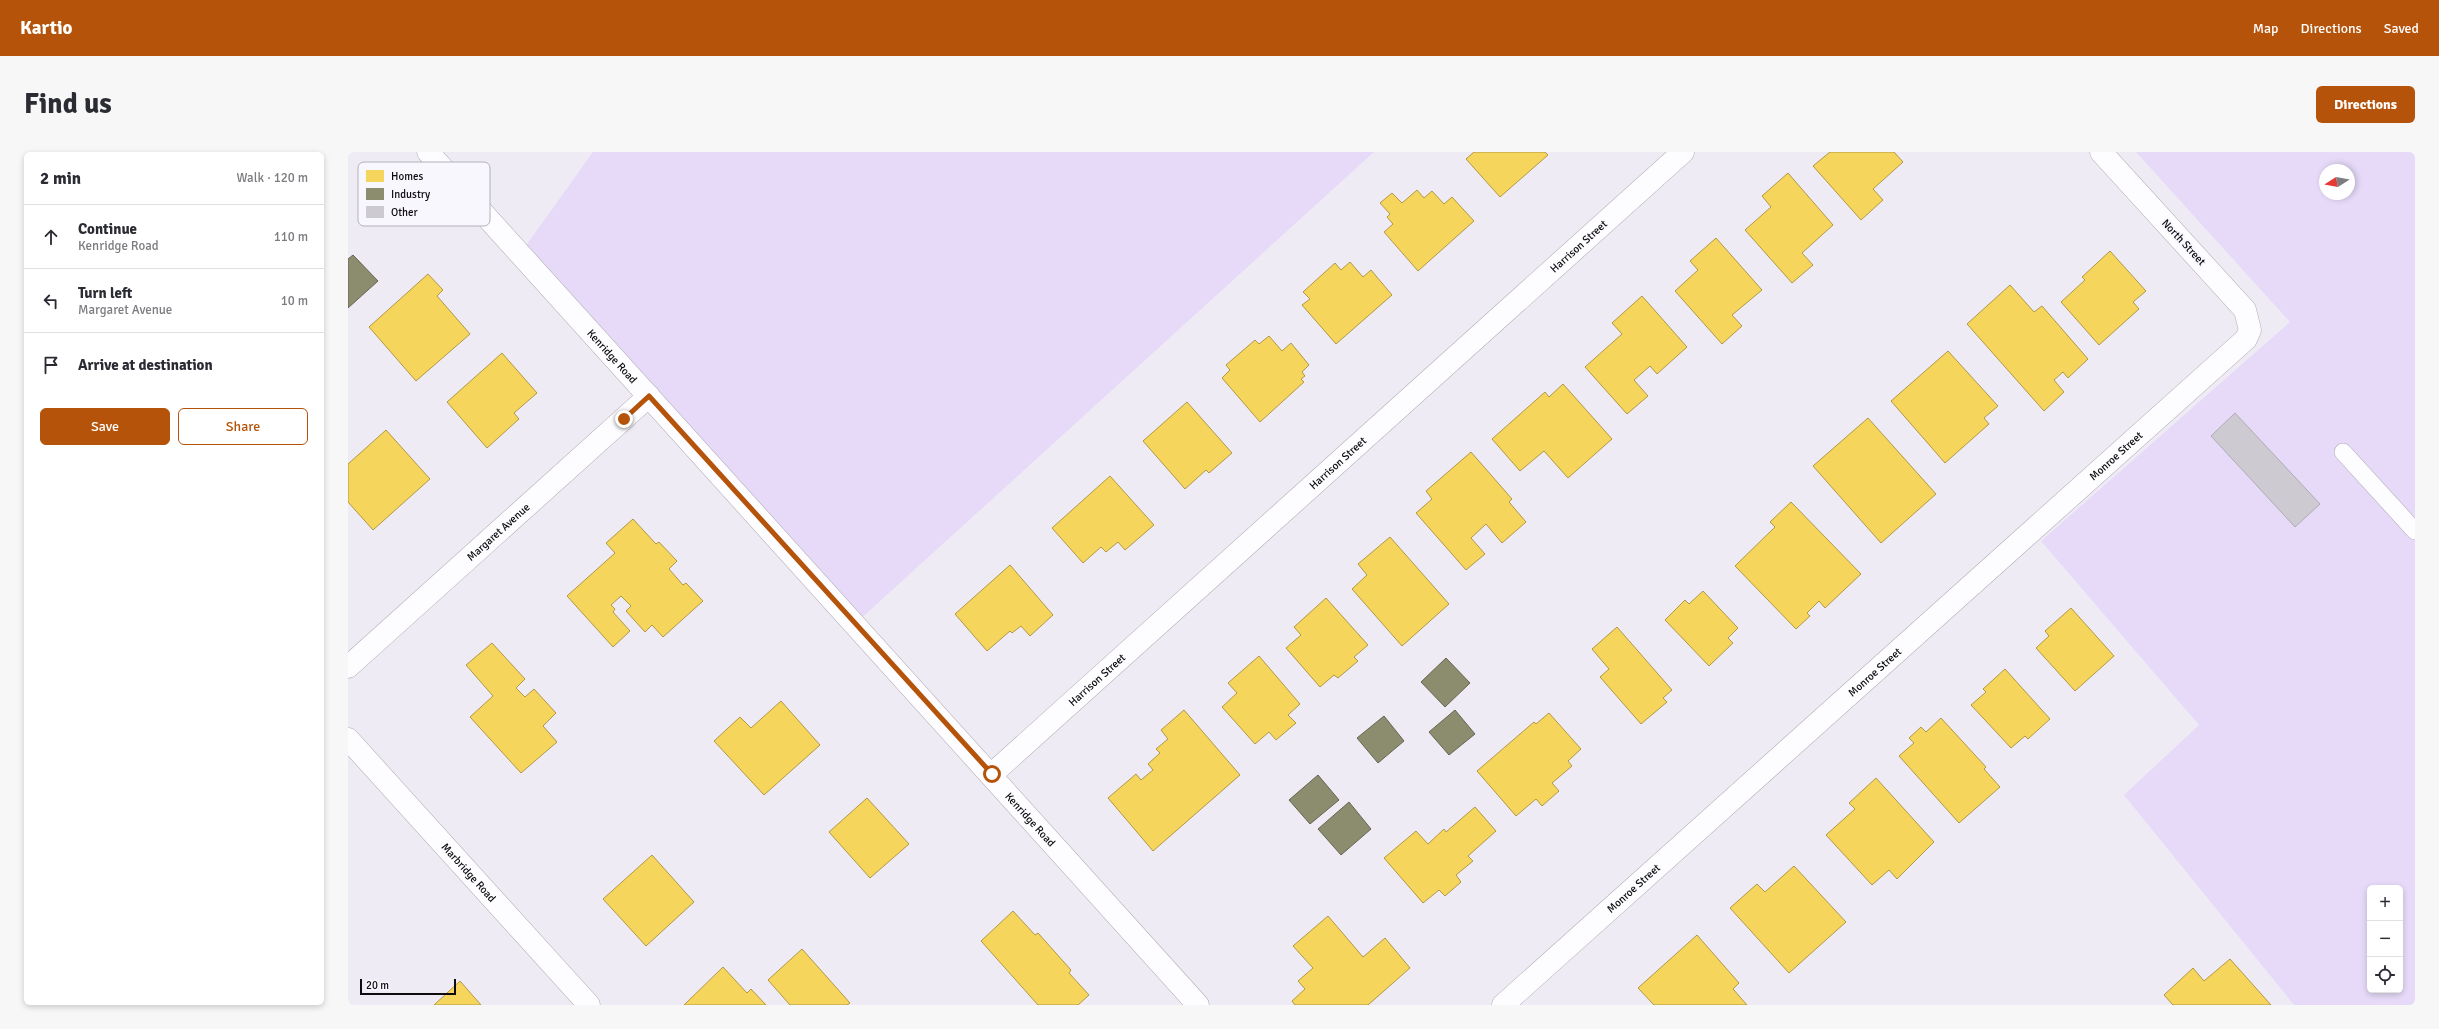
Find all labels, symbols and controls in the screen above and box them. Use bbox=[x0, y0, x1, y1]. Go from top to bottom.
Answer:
text: Kartio bbox=[20, 16, 73, 40]
text: Map bbox=[2253, 20, 2279, 37]
text: Directions bbox=[2301, 20, 2362, 37]
text: Saved bbox=[2384, 20, 2419, 37]
button: Directions bbox=[2316, 86, 2415, 123]
text: Find us bbox=[24, 87, 112, 121]
legend bbox=[358, 162, 490, 226]
north arrow bbox=[2319, 164, 2355, 200]
text: 2 min bbox=[40, 168, 81, 189]
text: Walk · 120 m bbox=[237, 170, 308, 186]
text: Homes bbox=[391, 170, 423, 183]
text: Industry bbox=[391, 188, 431, 201]
text: Other bbox=[391, 206, 418, 219]
street label: Harrison Street bbox=[1548, 217, 1610, 275]
street label: North Street bbox=[2159, 217, 2208, 268]
text: Continue bbox=[78, 220, 137, 238]
icon: ahead bbox=[40, 226, 62, 248]
text: 110 m bbox=[274, 229, 308, 245]
text: Kenridge Road bbox=[78, 238, 159, 254]
text: Turn left bbox=[78, 284, 132, 302]
icon: left bbox=[40, 290, 62, 312]
text: 10 m bbox=[281, 293, 308, 309]
text: Margaret Avenue bbox=[78, 302, 172, 318]
street label: Kenridge Road bbox=[584, 327, 640, 386]
icon: arrive bbox=[40, 354, 62, 376]
text: Arrive at destination bbox=[78, 356, 213, 374]
button: Save bbox=[40, 408, 170, 445]
button: Share bbox=[178, 408, 308, 445]
route end bbox=[615, 410, 633, 428]
street label: Monroe Street bbox=[2087, 429, 2146, 483]
street label: Harrison Street bbox=[1307, 434, 1369, 492]
street label: Margaret Avenue bbox=[464, 501, 533, 564]
street label: Monroe Street bbox=[1846, 645, 1904, 699]
street label: Harrison Street bbox=[1066, 651, 1128, 709]
route start bbox=[983, 765, 1001, 783]
street label: Kenridge Road bbox=[1002, 790, 1058, 849]
street label: Marbridge Road bbox=[439, 841, 499, 905]
street label: Monroe Street bbox=[1604, 861, 1663, 916]
map controls bbox=[2367, 885, 2403, 993]
button: + bbox=[2367, 885, 2403, 921]
button: − bbox=[2367, 921, 2403, 957]
button: locate bbox=[2367, 957, 2403, 993]
scale bar bbox=[360, 977, 456, 996]
text: 20 m bbox=[366, 979, 389, 992]

